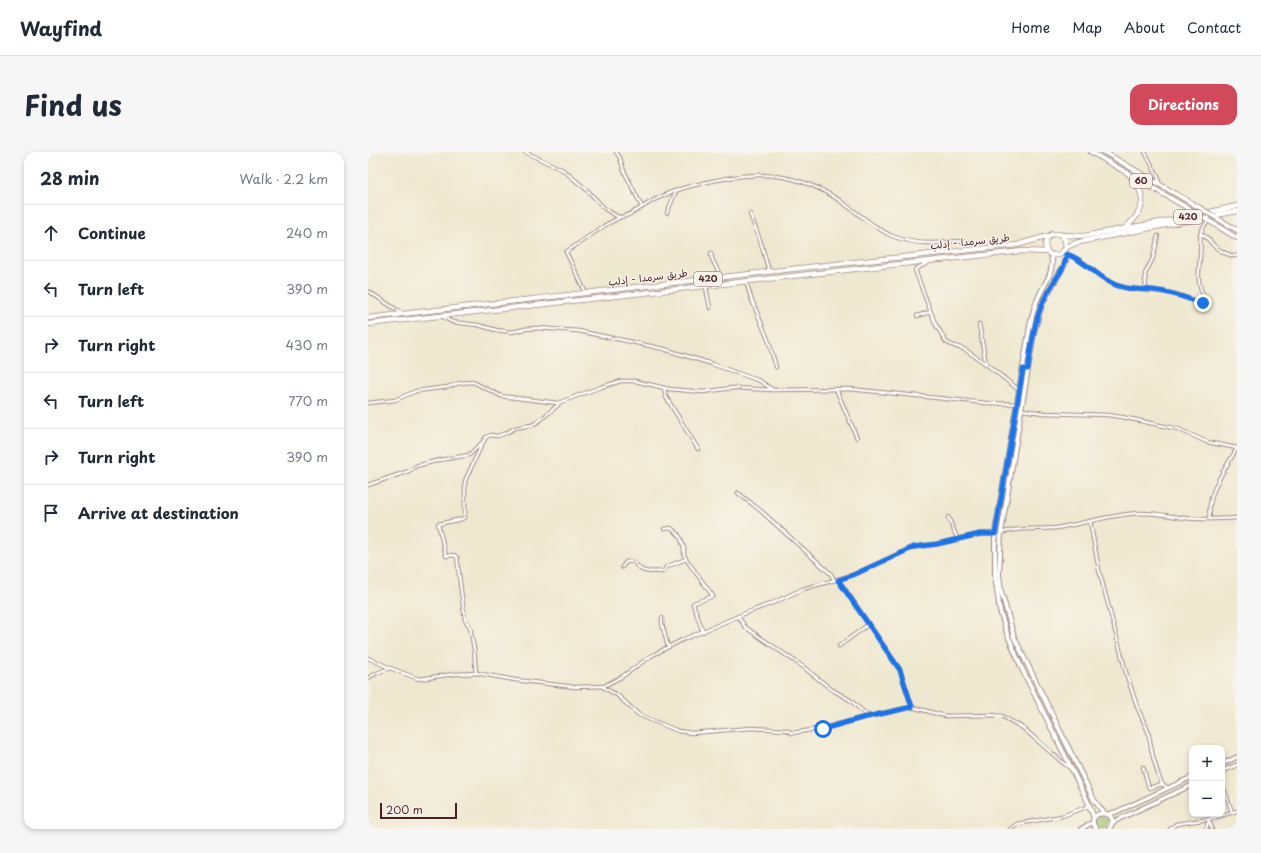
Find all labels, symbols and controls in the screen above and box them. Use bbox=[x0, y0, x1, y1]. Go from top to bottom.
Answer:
text: Wayfind bbox=[20, 14, 102, 42]
text: Home bbox=[1011, 17, 1050, 38]
text: Map bbox=[1072, 17, 1102, 38]
text: About bbox=[1124, 17, 1165, 38]
text: Contact bbox=[1187, 17, 1241, 38]
text: Find us bbox=[24, 83, 122, 126]
button: Directions bbox=[1130, 84, 1237, 125]
text: 28 min bbox=[40, 165, 99, 191]
text: Walk · 2.2 km bbox=[239, 169, 328, 188]
road number: 60 bbox=[1130, 174, 1152, 188]
road number: 420 bbox=[1174, 210, 1202, 224]
text: Continue bbox=[78, 221, 146, 244]
icon: ahead bbox=[40, 222, 62, 244]
text: 240 m bbox=[286, 223, 328, 242]
street label: طريق سرمدا - إدلب bbox=[929, 229, 1011, 253]
street label: طريق سرمدا - إدلب bbox=[607, 264, 689, 290]
road number: 420 bbox=[694, 272, 722, 286]
text: Turn left bbox=[78, 277, 144, 300]
icon: left bbox=[40, 278, 62, 300]
text: 390 m bbox=[286, 279, 328, 298]
route end bbox=[1194, 294, 1212, 312]
text: Turn right bbox=[78, 333, 155, 356]
icon: right bbox=[40, 334, 62, 356]
text: 430 m bbox=[286, 335, 328, 354]
text: Turn left bbox=[78, 389, 144, 412]
icon: left bbox=[40, 390, 62, 412]
text: 770 m bbox=[288, 391, 328, 410]
text: Turn right bbox=[78, 445, 155, 468]
icon: right bbox=[40, 446, 62, 468]
text: 390 m bbox=[286, 447, 328, 466]
text: Arrive at destination bbox=[78, 501, 239, 524]
icon: arrive bbox=[40, 502, 62, 524]
route start bbox=[814, 720, 832, 738]
map controls bbox=[1189, 745, 1225, 817]
button: + bbox=[1189, 745, 1225, 781]
button: − bbox=[1189, 781, 1225, 817]
scale bar bbox=[380, 801, 457, 820]
text: 200 m bbox=[386, 801, 423, 818]

